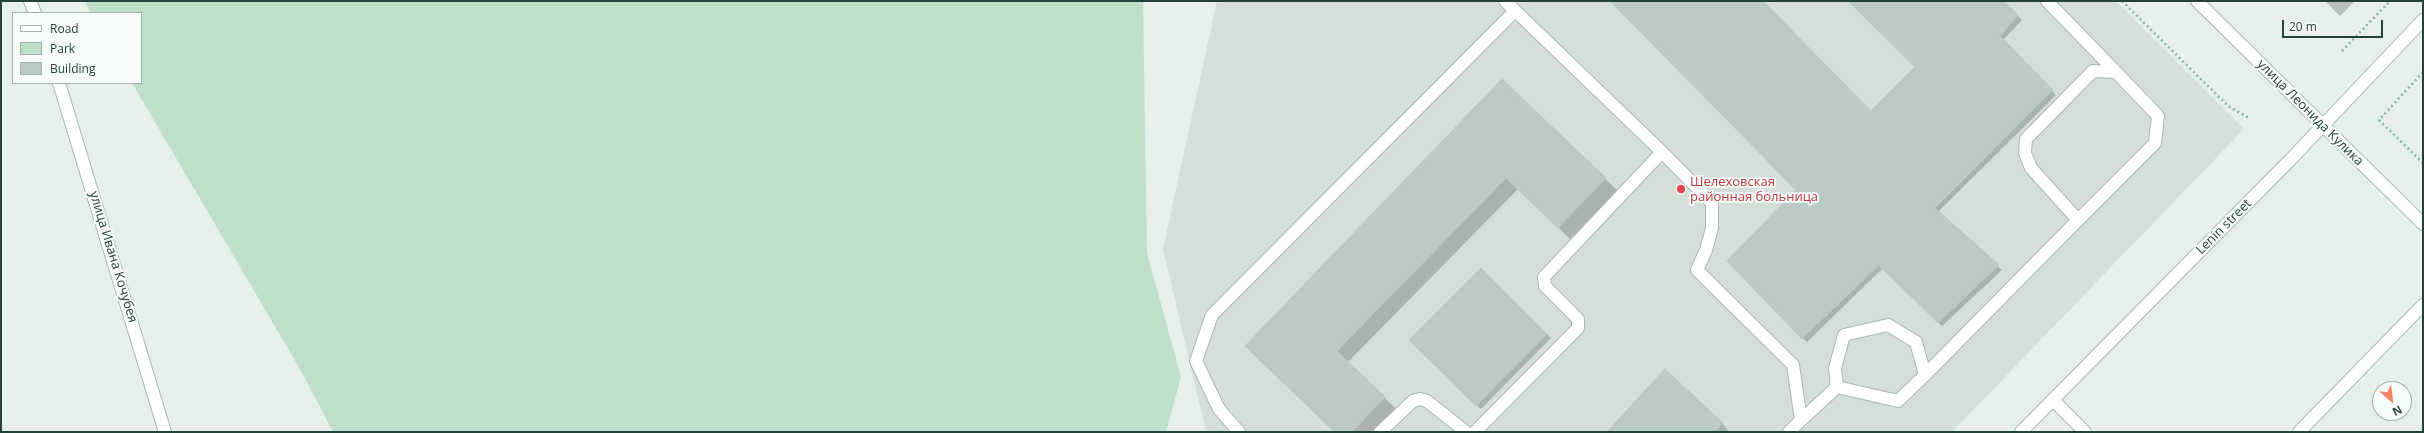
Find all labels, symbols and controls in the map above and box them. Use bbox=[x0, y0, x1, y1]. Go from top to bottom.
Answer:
legend bbox=[12, 12, 142, 84]
scale bar bbox=[2284, 12, 2385, 38]
text: 20 m bbox=[2289, 18, 2317, 35]
text: Road bbox=[50, 20, 79, 37]
text: Park bbox=[50, 40, 75, 57]
street label: улица Леонида Кулика bbox=[2254, 57, 2366, 169]
text: Building bbox=[50, 60, 95, 77]
place label: Шелеховская районная больница bbox=[1690, 174, 1818, 205]
marker: Шелеховская районная больница bbox=[1675, 183, 1687, 195]
street label: улица Ивана Кочубея bbox=[86, 189, 140, 325]
street label: Lenin street bbox=[2193, 196, 2255, 258]
north arrow bbox=[2372, 381, 2412, 421]
text: N bbox=[2390, 402, 2405, 420]

